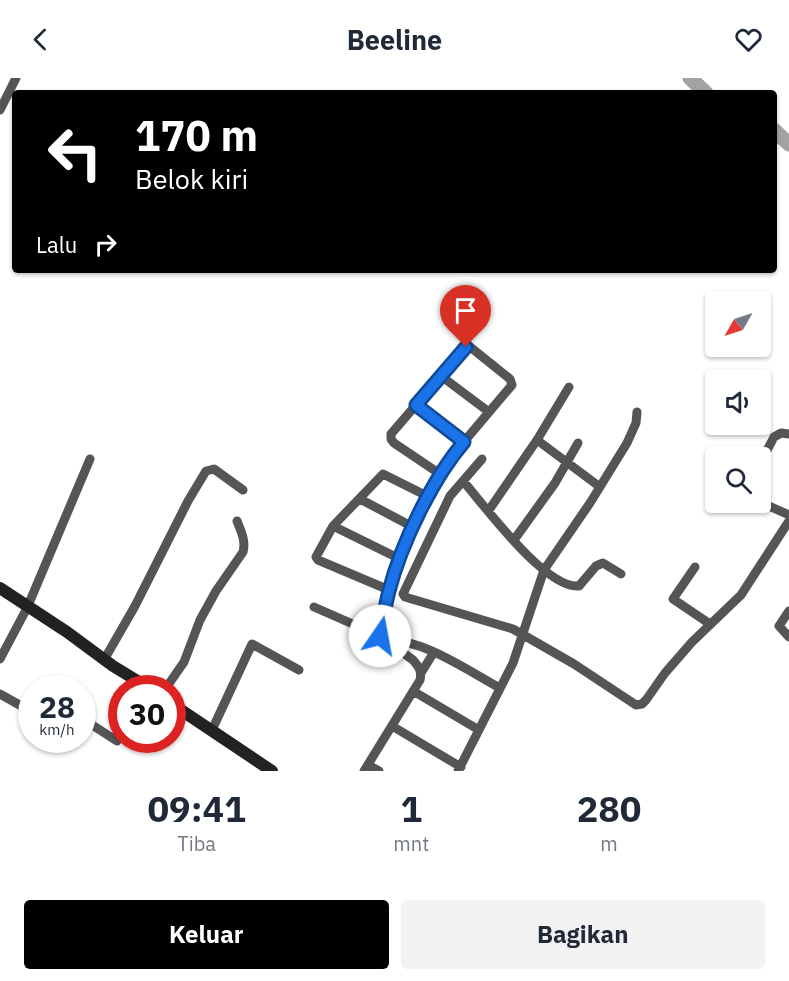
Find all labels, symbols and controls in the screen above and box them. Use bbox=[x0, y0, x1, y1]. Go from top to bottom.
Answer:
text: Beeline bbox=[347, 22, 442, 57]
icon: back bbox=[24, 23, 57, 56]
icon: heart bbox=[732, 23, 765, 56]
text: 170 m bbox=[135, 108, 258, 163]
icon: left bbox=[36, 114, 114, 192]
text: Belok kiri bbox=[135, 161, 248, 196]
icon: right bbox=[89, 228, 122, 261]
text: Lalu bbox=[36, 230, 77, 259]
pin bbox=[440, 285, 491, 347]
north arrow bbox=[705, 291, 771, 357]
map controls bbox=[705, 291, 771, 513]
icon: arrive bbox=[449, 294, 482, 327]
button: sound bbox=[705, 369, 771, 435]
button: search bbox=[705, 447, 771, 513]
position arrow bbox=[348, 604, 412, 668]
speed limit sign: 30 bbox=[108, 675, 186, 753]
text: 28 bbox=[39, 687, 75, 726]
text: km/h bbox=[39, 720, 75, 739]
text: 09:41 bbox=[148, 785, 246, 832]
text: 1 bbox=[400, 785, 422, 832]
text: 280 bbox=[577, 785, 641, 832]
text: Tiba bbox=[177, 830, 216, 857]
text: mnt bbox=[393, 830, 429, 857]
text: m bbox=[600, 830, 618, 857]
button: Keluar bbox=[24, 900, 389, 969]
button: Bagikan bbox=[401, 900, 765, 969]

